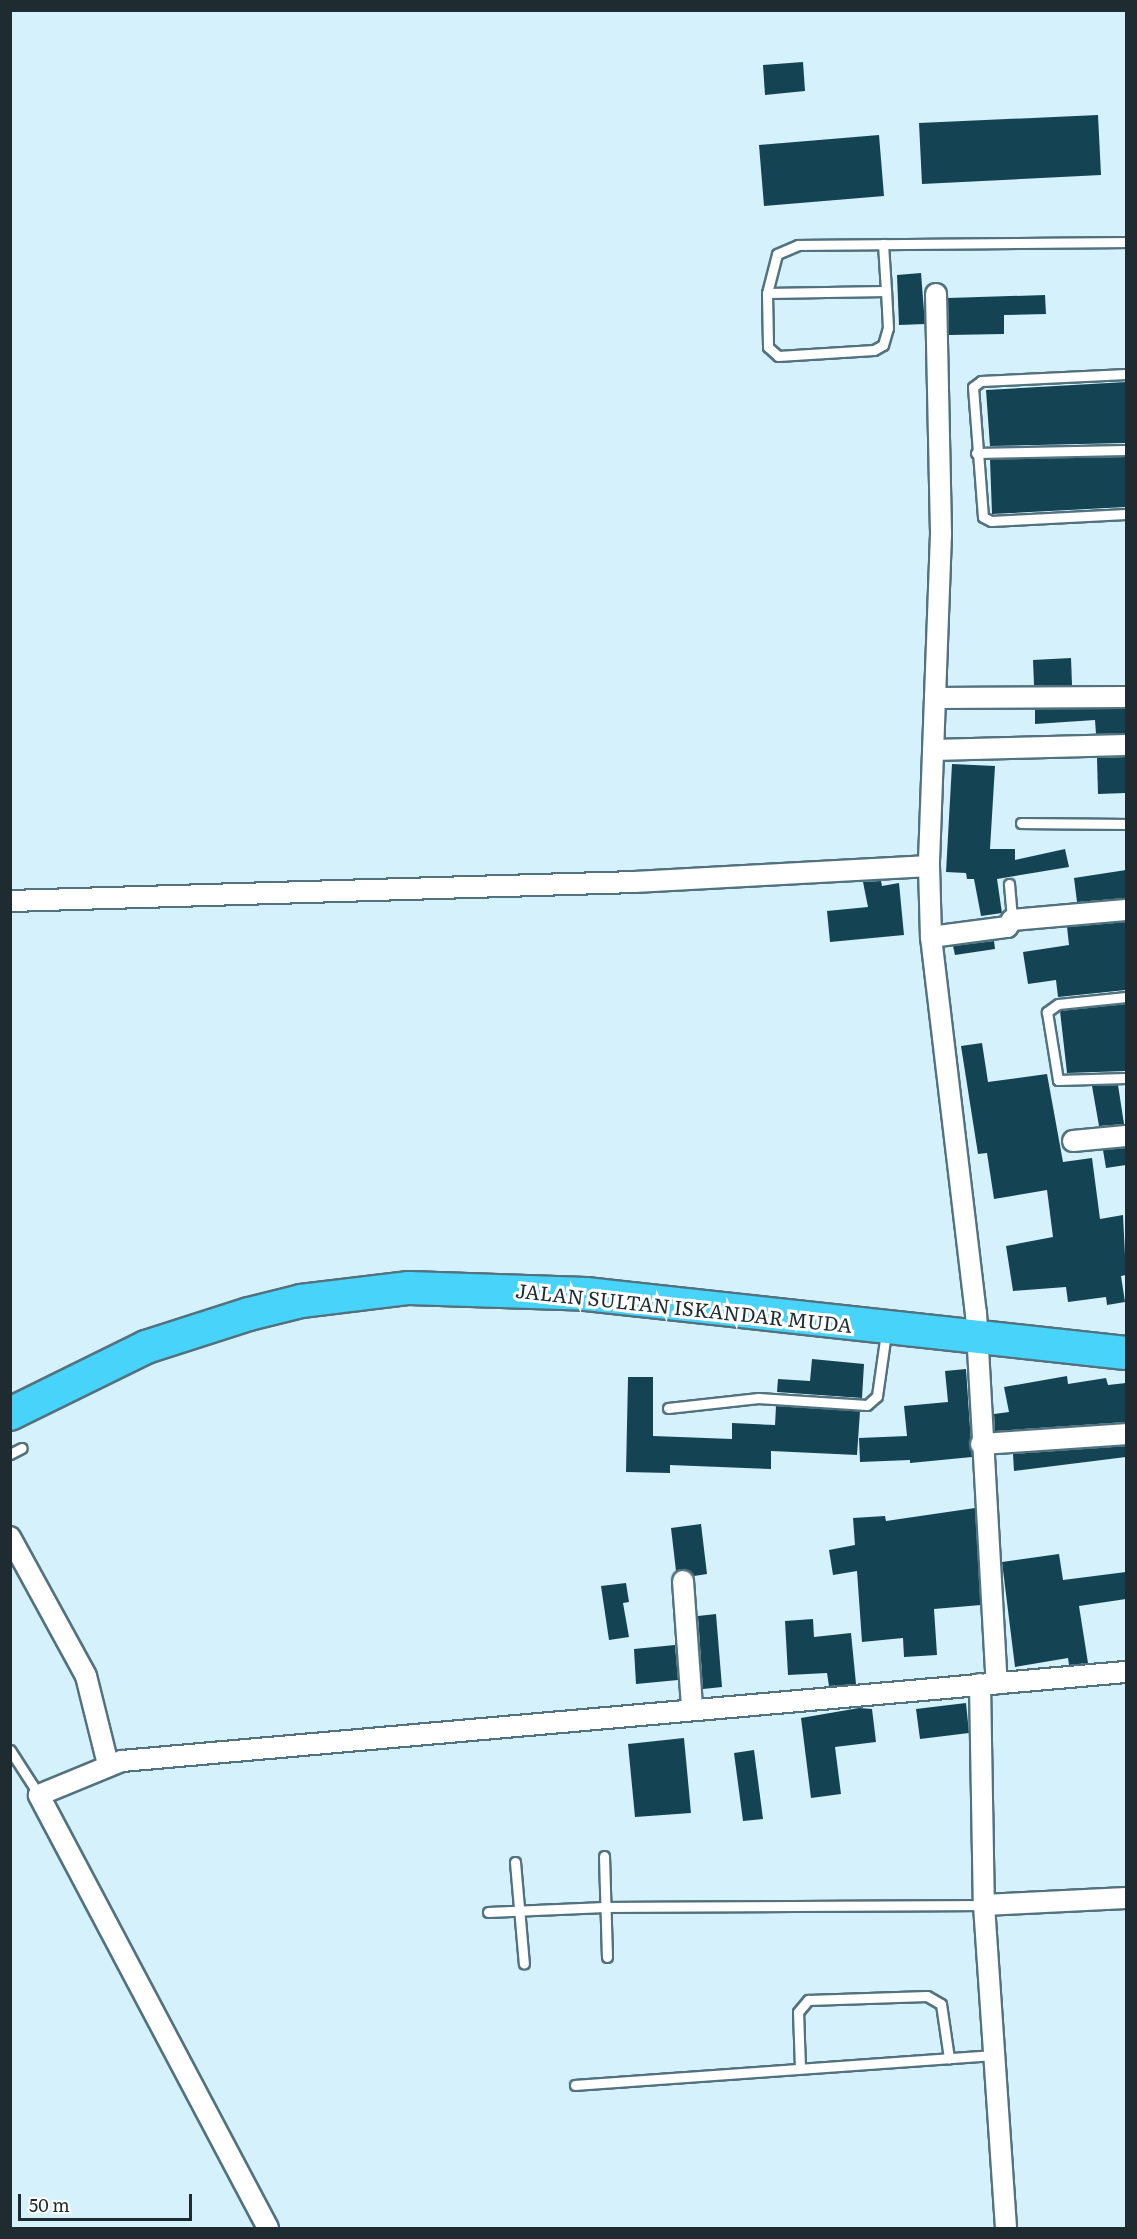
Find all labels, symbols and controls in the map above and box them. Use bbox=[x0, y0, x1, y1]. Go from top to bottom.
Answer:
street label: JALAN SULTAN ISKANDAR MUDA bbox=[514, 1277, 854, 1337]
scale bar bbox=[21, 2182, 195, 2220]
text: 50 m bbox=[29, 2191, 70, 2218]

